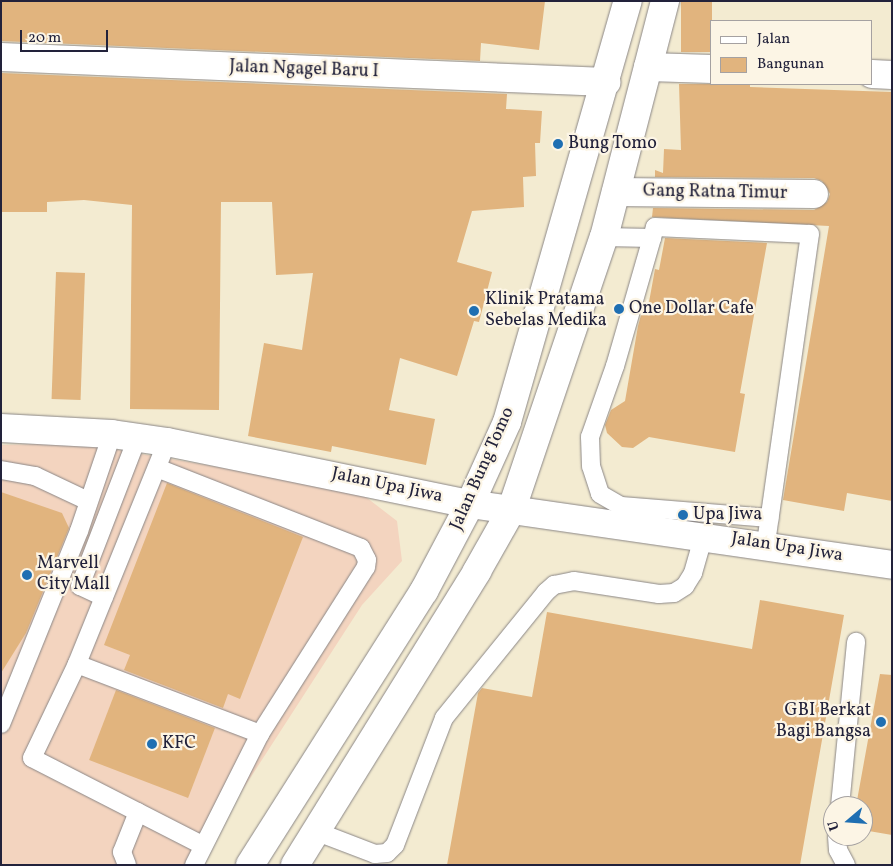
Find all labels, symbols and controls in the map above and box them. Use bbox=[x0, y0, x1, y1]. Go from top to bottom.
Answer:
scale bar bbox=[22, 20, 110, 52]
legend bbox=[710, 20, 873, 85]
text: 20 m bbox=[28, 28, 61, 49]
text: Jalan bbox=[757, 29, 790, 50]
text: Bangunan bbox=[757, 54, 824, 75]
street label: Jalan Ngagel Baru I bbox=[229, 57, 379, 83]
place label: Bung Tomo bbox=[568, 133, 657, 155]
marker: Bung Tomo bbox=[552, 138, 564, 150]
street label: Gang Ratna Timur bbox=[642, 181, 788, 205]
place label: Klinik Pratama Sebelas Medika bbox=[485, 290, 607, 332]
place label: One Dollar Cafe bbox=[629, 298, 754, 320]
marker: One Dollar Cafe bbox=[613, 303, 625, 315]
marker: Klinik Pratama Sebelas Medika bbox=[467, 304, 481, 318]
street label: Jalan Bung Tomo bbox=[446, 404, 520, 534]
street label: Jalan Upa Jiwa bbox=[330, 464, 444, 508]
place label: Upa Jiwa bbox=[693, 504, 762, 526]
marker: Upa Jiwa bbox=[677, 509, 689, 521]
street label: Jalan Upa Jiwa bbox=[730, 529, 844, 567]
place label: Marvell City Mall bbox=[37, 554, 110, 596]
marker: Marvell City Mall bbox=[21, 569, 33, 581]
place label: GBI Berkat Bagi Bangsa bbox=[776, 701, 871, 744]
marker: GBI Berkat Bagi Bangsa bbox=[875, 716, 887, 728]
place label: KFC bbox=[162, 733, 196, 755]
marker: KFC bbox=[146, 738, 158, 750]
north arrow bbox=[823, 796, 873, 846]
text: U bbox=[824, 818, 845, 833]

